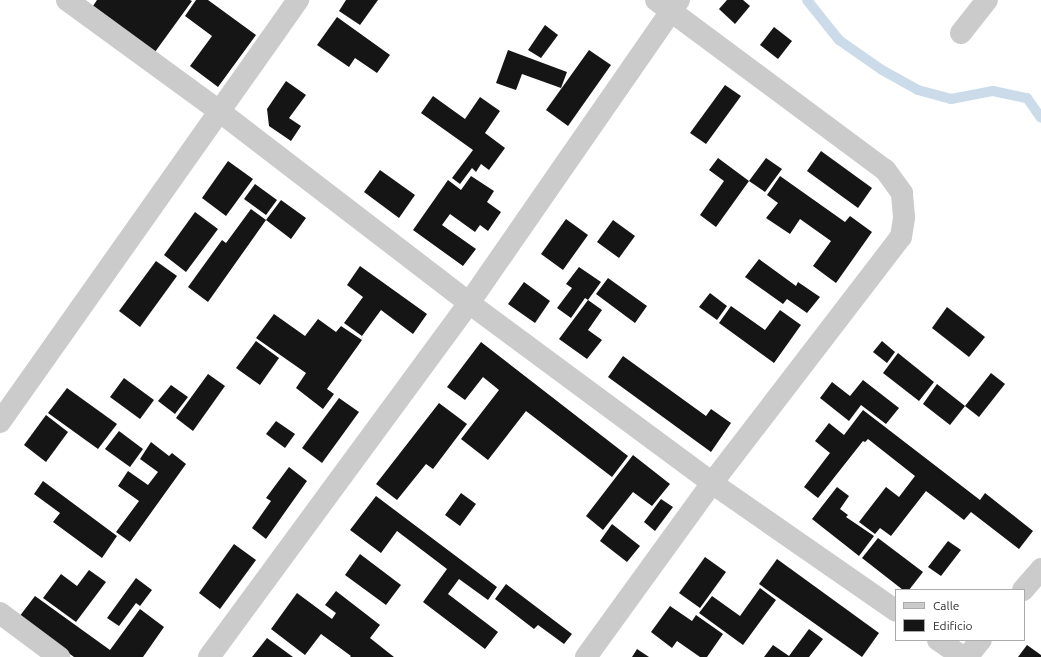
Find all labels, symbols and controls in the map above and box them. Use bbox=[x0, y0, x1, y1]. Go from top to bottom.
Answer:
legend bbox=[895, 589, 1025, 641]
text: Calle bbox=[933, 599, 959, 612]
text: Edificio bbox=[933, 619, 973, 632]

